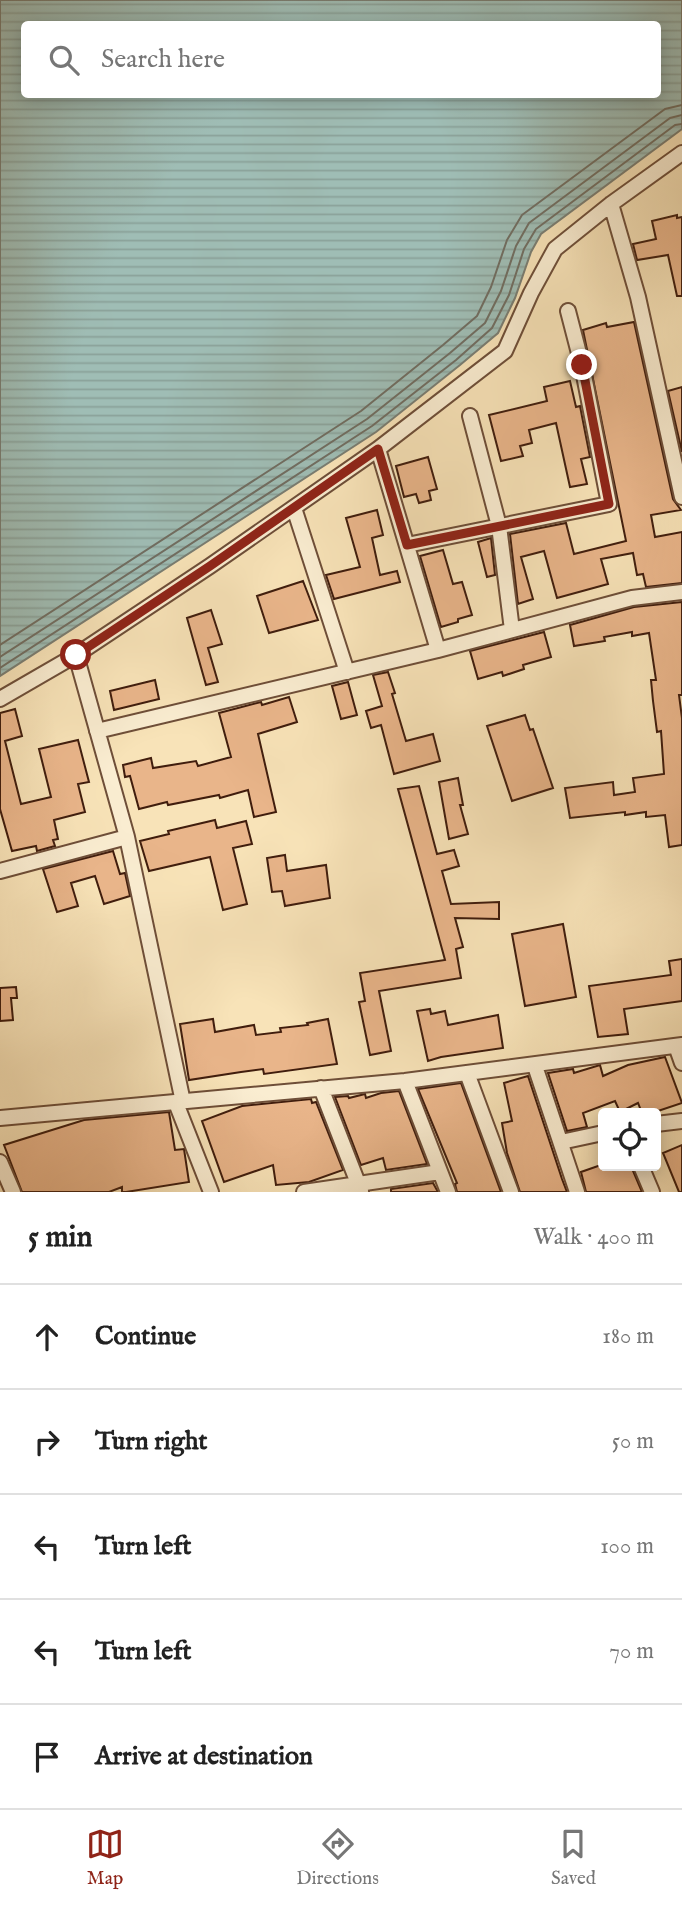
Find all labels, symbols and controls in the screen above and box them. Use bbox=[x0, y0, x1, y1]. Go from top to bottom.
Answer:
search box bbox=[21, 21, 661, 98]
icon: search bbox=[45, 41, 83, 79]
text: Search here bbox=[101, 43, 225, 76]
route end bbox=[566, 349, 597, 380]
route start bbox=[60, 639, 91, 670]
map controls bbox=[598, 1108, 661, 1171]
button: locate bbox=[598, 1108, 661, 1171]
text: 5 min bbox=[28, 1219, 93, 1257]
text: Walk · 400 m bbox=[533, 1223, 654, 1252]
icon: ahead bbox=[28, 1318, 66, 1356]
text: Continue bbox=[95, 1320, 196, 1353]
text: 180 m bbox=[602, 1322, 654, 1351]
icon: right bbox=[28, 1423, 66, 1461]
text: Turn right bbox=[95, 1425, 208, 1458]
text: 50 m bbox=[612, 1427, 654, 1456]
icon: left bbox=[28, 1528, 66, 1566]
text: Turn left bbox=[95, 1530, 192, 1563]
text: 100 m bbox=[600, 1532, 654, 1561]
icon: left bbox=[28, 1633, 66, 1671]
text: Turn left bbox=[95, 1635, 192, 1668]
text: 70 m bbox=[609, 1637, 654, 1666]
icon: arrive bbox=[28, 1738, 66, 1776]
text: Arrive at destination bbox=[95, 1740, 313, 1773]
tab: Map bbox=[86, 1825, 124, 1891]
tab: Directions bbox=[296, 1825, 379, 1891]
tab: Saved bbox=[551, 1825, 596, 1891]

